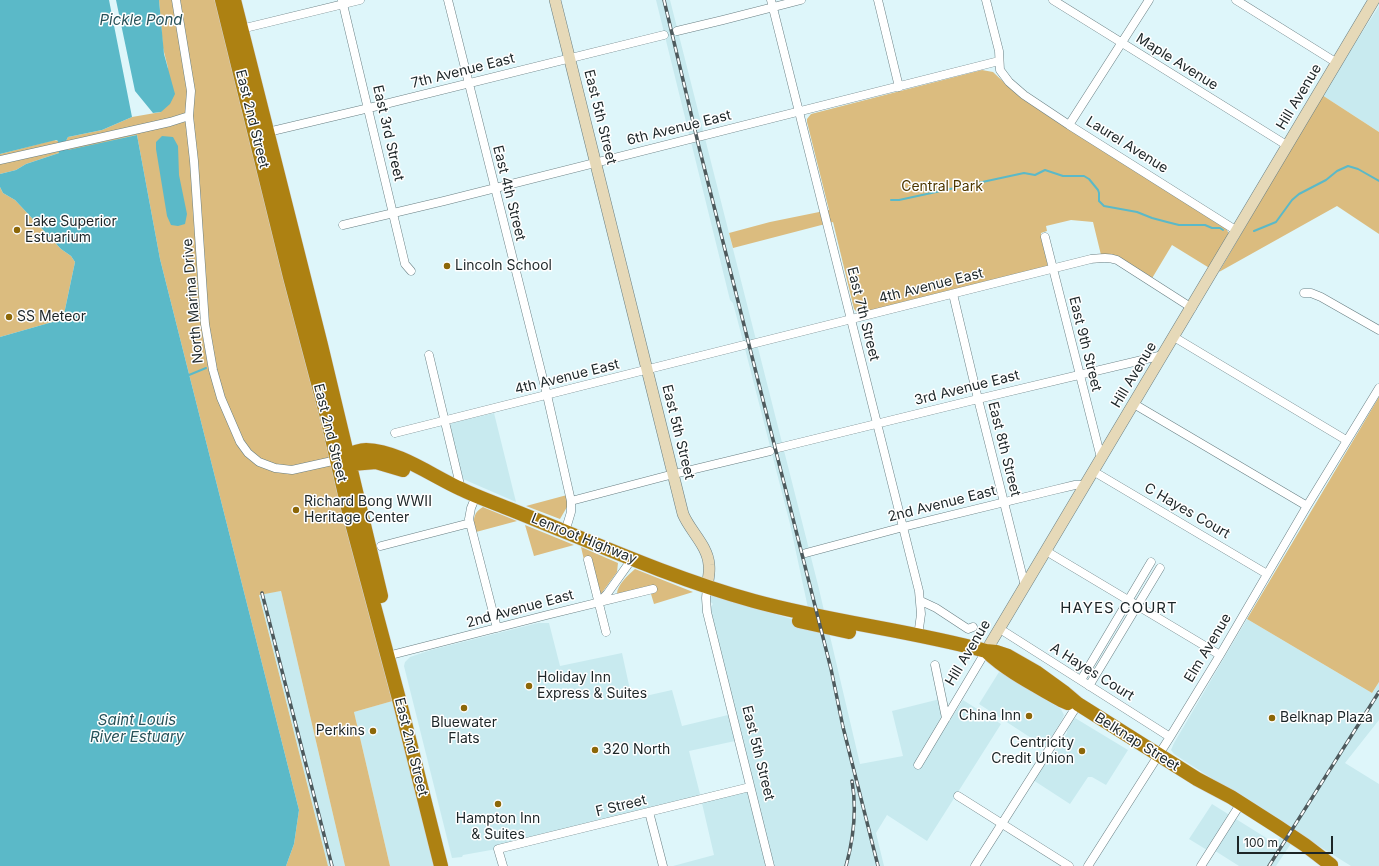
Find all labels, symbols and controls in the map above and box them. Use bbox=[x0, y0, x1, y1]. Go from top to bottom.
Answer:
water label: Pickle Pond bbox=[99, 11, 183, 29]
street label: Maple Avenue bbox=[1133, 30, 1221, 94]
street label: 7th Avenue East bbox=[410, 50, 516, 92]
street label: Hill Avenue bbox=[1273, 61, 1325, 133]
street label: East 2nd Street bbox=[232, 68, 272, 170]
street label: East 5th Street bbox=[580, 68, 620, 166]
street label: East 3rd Street bbox=[369, 83, 407, 183]
street label: 6th Avenue East bbox=[625, 107, 733, 149]
street label: Laurel Avenue bbox=[1083, 113, 1171, 177]
street label: East 4th Street bbox=[489, 144, 529, 242]
park label: Central Park bbox=[901, 179, 983, 195]
place label: Lake Superior Estuarium bbox=[25, 214, 117, 246]
marker: Lake Superior Estuarium bbox=[12, 225, 22, 235]
street label: North Marina Drive bbox=[179, 238, 207, 364]
place label: Lincoln School bbox=[455, 258, 552, 274]
marker: Lincoln School bbox=[442, 261, 452, 271]
street label: East 7th Street bbox=[843, 265, 883, 363]
street label: 4th Avenue East bbox=[877, 265, 985, 307]
street label: East 9th Street bbox=[1065, 295, 1105, 393]
place label: SS Meteor bbox=[17, 309, 86, 325]
marker: SS Meteor bbox=[4, 312, 14, 322]
street label: Hill Avenue bbox=[1108, 339, 1160, 411]
street label: 4th Avenue East bbox=[513, 356, 621, 398]
street label: 3rd Avenue East bbox=[913, 367, 1021, 409]
street label: East 2nd Street bbox=[310, 382, 350, 484]
street label: East 5th Street bbox=[658, 383, 698, 481]
street label: East 8th Street bbox=[984, 400, 1024, 498]
street label: C Hayes Court bbox=[1141, 480, 1233, 542]
street label: 2nd Avenue East bbox=[886, 482, 998, 526]
place label: Richard Bong WWII Heritage Center bbox=[304, 494, 432, 526]
marker: Richard Bong WWII Heritage Center bbox=[291, 505, 301, 515]
street label: Lenroot Highway bbox=[529, 510, 639, 568]
street label: 2nd Avenue East bbox=[464, 587, 576, 631]
district label: HAYES COURT bbox=[1060, 599, 1178, 617]
street label: Elm Avenue bbox=[1181, 611, 1235, 685]
street label: Hill Avenue bbox=[942, 617, 994, 689]
street label: A Hayes Court bbox=[1047, 640, 1137, 704]
place label: Holiday Inn Express & Suites bbox=[537, 670, 647, 702]
marker: Holiday Inn Express & Suites bbox=[524, 681, 534, 691]
street label: East 2nd Street bbox=[391, 696, 431, 798]
marker: Bluewater Flats bbox=[459, 703, 469, 713]
street label: East 5th Street bbox=[738, 704, 778, 802]
place label: China Inn bbox=[959, 708, 1021, 724]
street label: Belknap Street bbox=[1092, 709, 1182, 775]
place label: Belknap Plaza bbox=[1280, 710, 1373, 726]
water label: Saint Louis River Estuary bbox=[90, 711, 184, 746]
marker: China Inn bbox=[1024, 711, 1034, 721]
marker: Belknap Plaza bbox=[1267, 713, 1277, 723]
place label: Bluewater Flats bbox=[431, 715, 497, 748]
place label: Perkins bbox=[316, 723, 365, 739]
marker: Perkins bbox=[368, 726, 378, 736]
place label: Centricity Credit Union bbox=[991, 735, 1074, 768]
place label: 320 North bbox=[603, 742, 670, 758]
marker: 320 North bbox=[590, 745, 600, 755]
marker: Centricity Credit Union bbox=[1077, 746, 1087, 756]
street label: F Street bbox=[594, 792, 648, 820]
marker: Hampton Inn & Suites bbox=[493, 799, 503, 809]
place label: Hampton Inn & Suites bbox=[456, 811, 540, 844]
scale bar bbox=[1239, 828, 1335, 854]
text: 100 m bbox=[1244, 835, 1278, 850]

